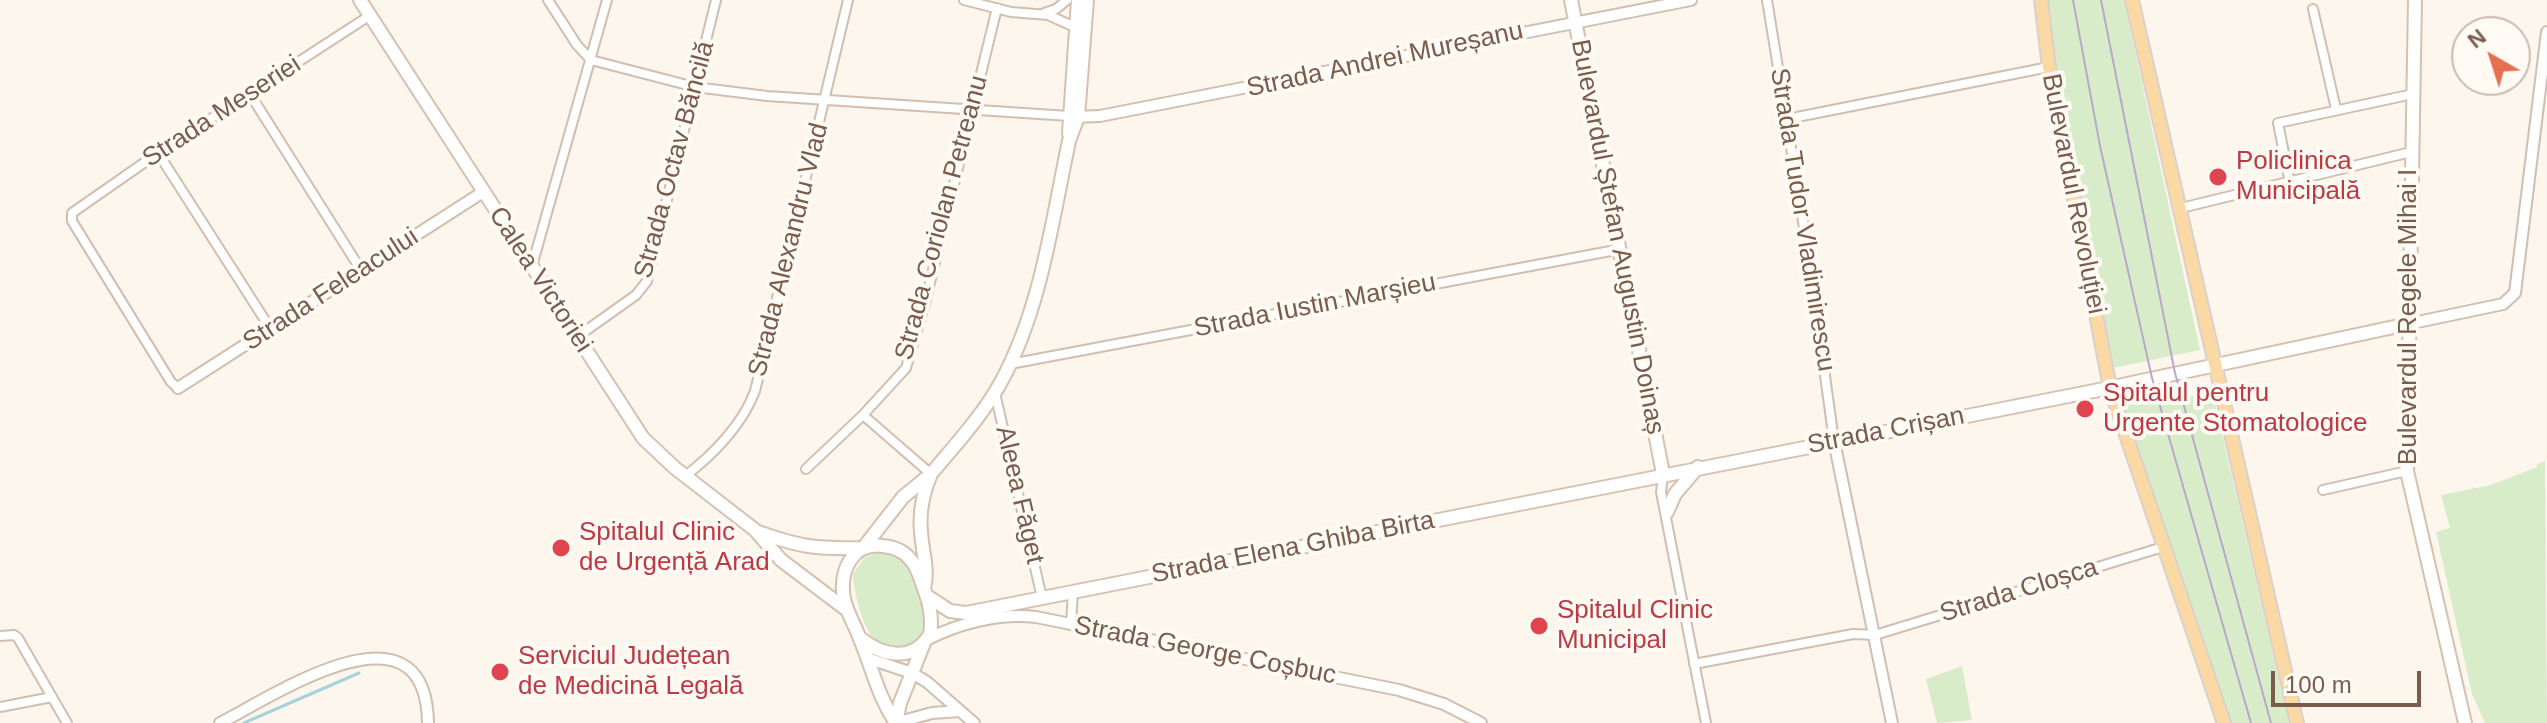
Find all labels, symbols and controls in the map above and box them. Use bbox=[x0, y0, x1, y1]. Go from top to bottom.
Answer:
street label: Strada Andrei Mureșanu bbox=[1244, 15, 1526, 105]
north arrow bbox=[2451, 16, 2531, 96]
text: N bbox=[2463, 24, 2491, 53]
street label: Bulevardul Ștefan Augustin Doinaș bbox=[1563, 37, 1671, 437]
street label: Strada Octav Băncilă bbox=[628, 38, 722, 282]
street label: Strada Meseriei bbox=[137, 49, 307, 175]
street label: Strada Tudor Vladimirescu bbox=[1763, 66, 1841, 374]
street label: Bulevardul Revoluției bbox=[2034, 71, 2112, 317]
street label: Strada Coriolan Petreanu bbox=[889, 72, 995, 364]
street label: Strada Alexandru Vlad bbox=[742, 120, 836, 380]
place label: Policlinica Municipală bbox=[2236, 146, 2360, 208]
marker: Policlinica Municipală bbox=[2207, 166, 2229, 188]
street label: Bulevardul Regele Mihai I bbox=[2393, 169, 2425, 465]
street label: Calea Victoriei bbox=[481, 201, 599, 359]
street label: Strada Feleacului bbox=[238, 222, 424, 358]
street label: Strada Iustin Marșieu bbox=[1191, 267, 1439, 345]
place label: Spitalul pentru Urgente Stomatologice bbox=[2103, 378, 2367, 440]
marker: Spitalul pentru Urgente Stomatologice bbox=[2074, 398, 2096, 420]
street label: Strada Crișan bbox=[1805, 401, 1967, 461]
street label: Aleea Făget bbox=[988, 423, 1050, 567]
street label: Strada Elena Ghiba Birta bbox=[1149, 505, 1437, 591]
place label: Spitalul Clinic de Urgență Arad bbox=[579, 517, 770, 578]
marker: Spitalul Clinic de Urgență Arad bbox=[550, 537, 572, 559]
street label: Strada Cloșca bbox=[1936, 552, 2102, 630]
place label: Spitalul Clinic Municipal bbox=[1557, 595, 1713, 656]
street label: Strada George Coșbuc bbox=[1072, 610, 1338, 692]
marker: Spitalul Clinic Municipal bbox=[1528, 615, 1550, 637]
place label: Serviciul Județean de Medicină Legală bbox=[518, 641, 743, 702]
scale bar bbox=[2275, 655, 2425, 705]
marker: Serviciul Județean de Medicină Legală bbox=[489, 661, 511, 683]
text: 100 m bbox=[2285, 671, 2352, 698]

